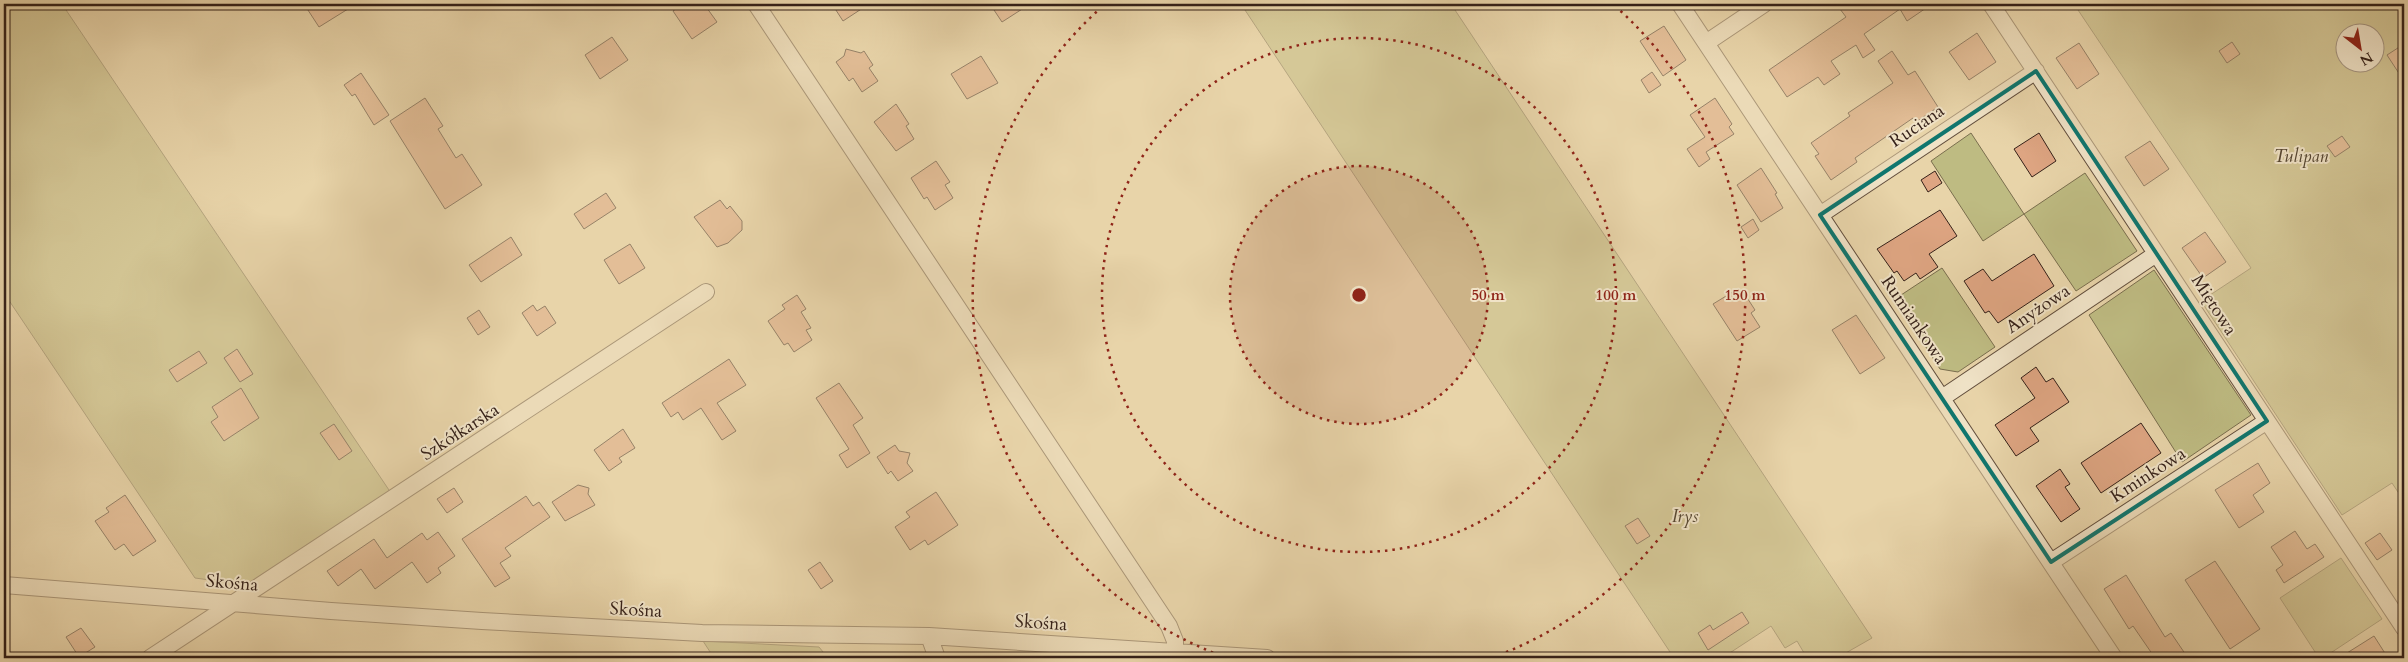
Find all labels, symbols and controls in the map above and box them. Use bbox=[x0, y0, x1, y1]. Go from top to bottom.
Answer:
north arrow bbox=[2336, 22, 2386, 72]
text: N bbox=[2356, 47, 2377, 70]
street label: Ruciana bbox=[1885, 98, 1950, 154]
park label: Tulipan bbox=[2274, 144, 2329, 169]
street label: Miętowa bbox=[2185, 270, 2243, 340]
street label: Rumiankowa bbox=[1875, 271, 1953, 370]
street label: Anyżowa bbox=[2001, 278, 2075, 340]
text: 50 m bbox=[1471, 285, 1505, 305]
text: 100 m bbox=[1596, 285, 1637, 305]
text: 150 m bbox=[1725, 285, 1766, 305]
centre of rings bbox=[1350, 286, 1368, 304]
street label: Szkółkarska bbox=[416, 397, 504, 467]
street label: Kminkowa bbox=[2105, 441, 2191, 509]
park label: Irys bbox=[1672, 504, 1698, 529]
street label: Skośna bbox=[205, 568, 259, 598]
street label: Skośna bbox=[609, 596, 663, 624]
street label: Skośna bbox=[1014, 609, 1068, 637]

